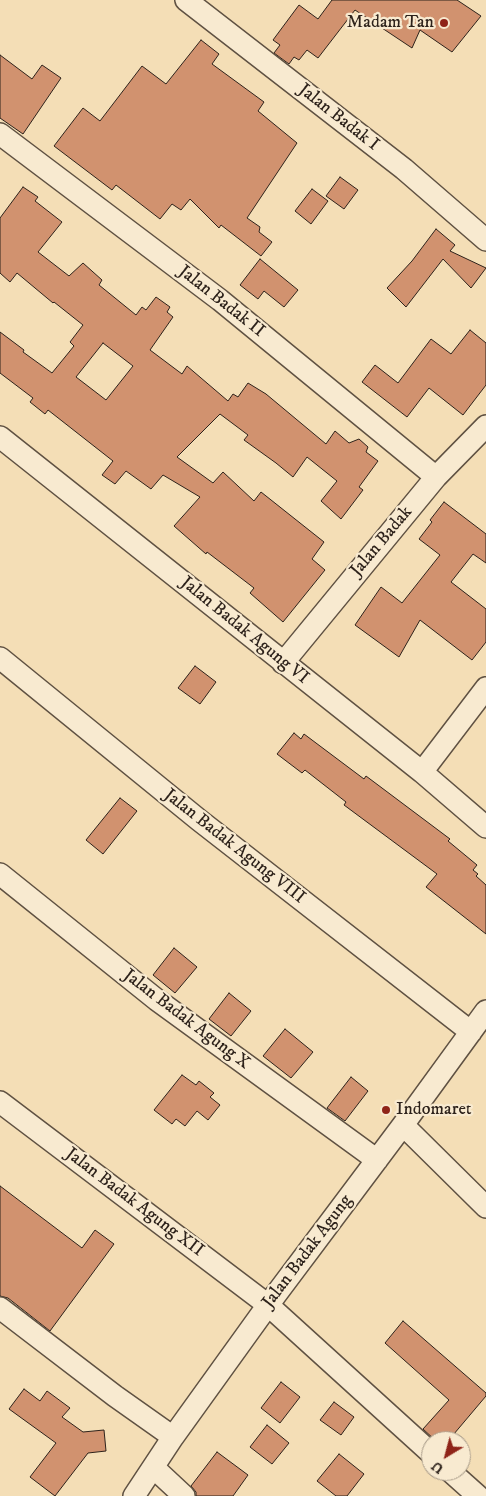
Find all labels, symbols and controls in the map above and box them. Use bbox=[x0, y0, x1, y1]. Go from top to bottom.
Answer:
place label: Madam Tan bbox=[347, 12, 434, 34]
marker: Madam Tan bbox=[438, 17, 450, 29]
street label: Jalan Badak I bbox=[293, 80, 383, 156]
street label: Jalan Badak II bbox=[173, 261, 269, 343]
street label: Jalan Badak bbox=[346, 502, 418, 582]
street label: Jalan Badak Agung VI bbox=[175, 573, 313, 689]
street label: Jalan Badak Agung VIII bbox=[159, 785, 309, 909]
street label: Jalan Badak Agung X bbox=[118, 965, 254, 1075]
place label: Indomaret bbox=[396, 1099, 472, 1121]
marker: Indomaret bbox=[380, 1104, 392, 1116]
street label: Jalan Badak Agung XII bbox=[60, 1144, 208, 1262]
street label: Jalan Badak Agung bbox=[258, 1191, 358, 1313]
north arrow bbox=[421, 1431, 471, 1481]
text: U bbox=[428, 1457, 447, 1478]

